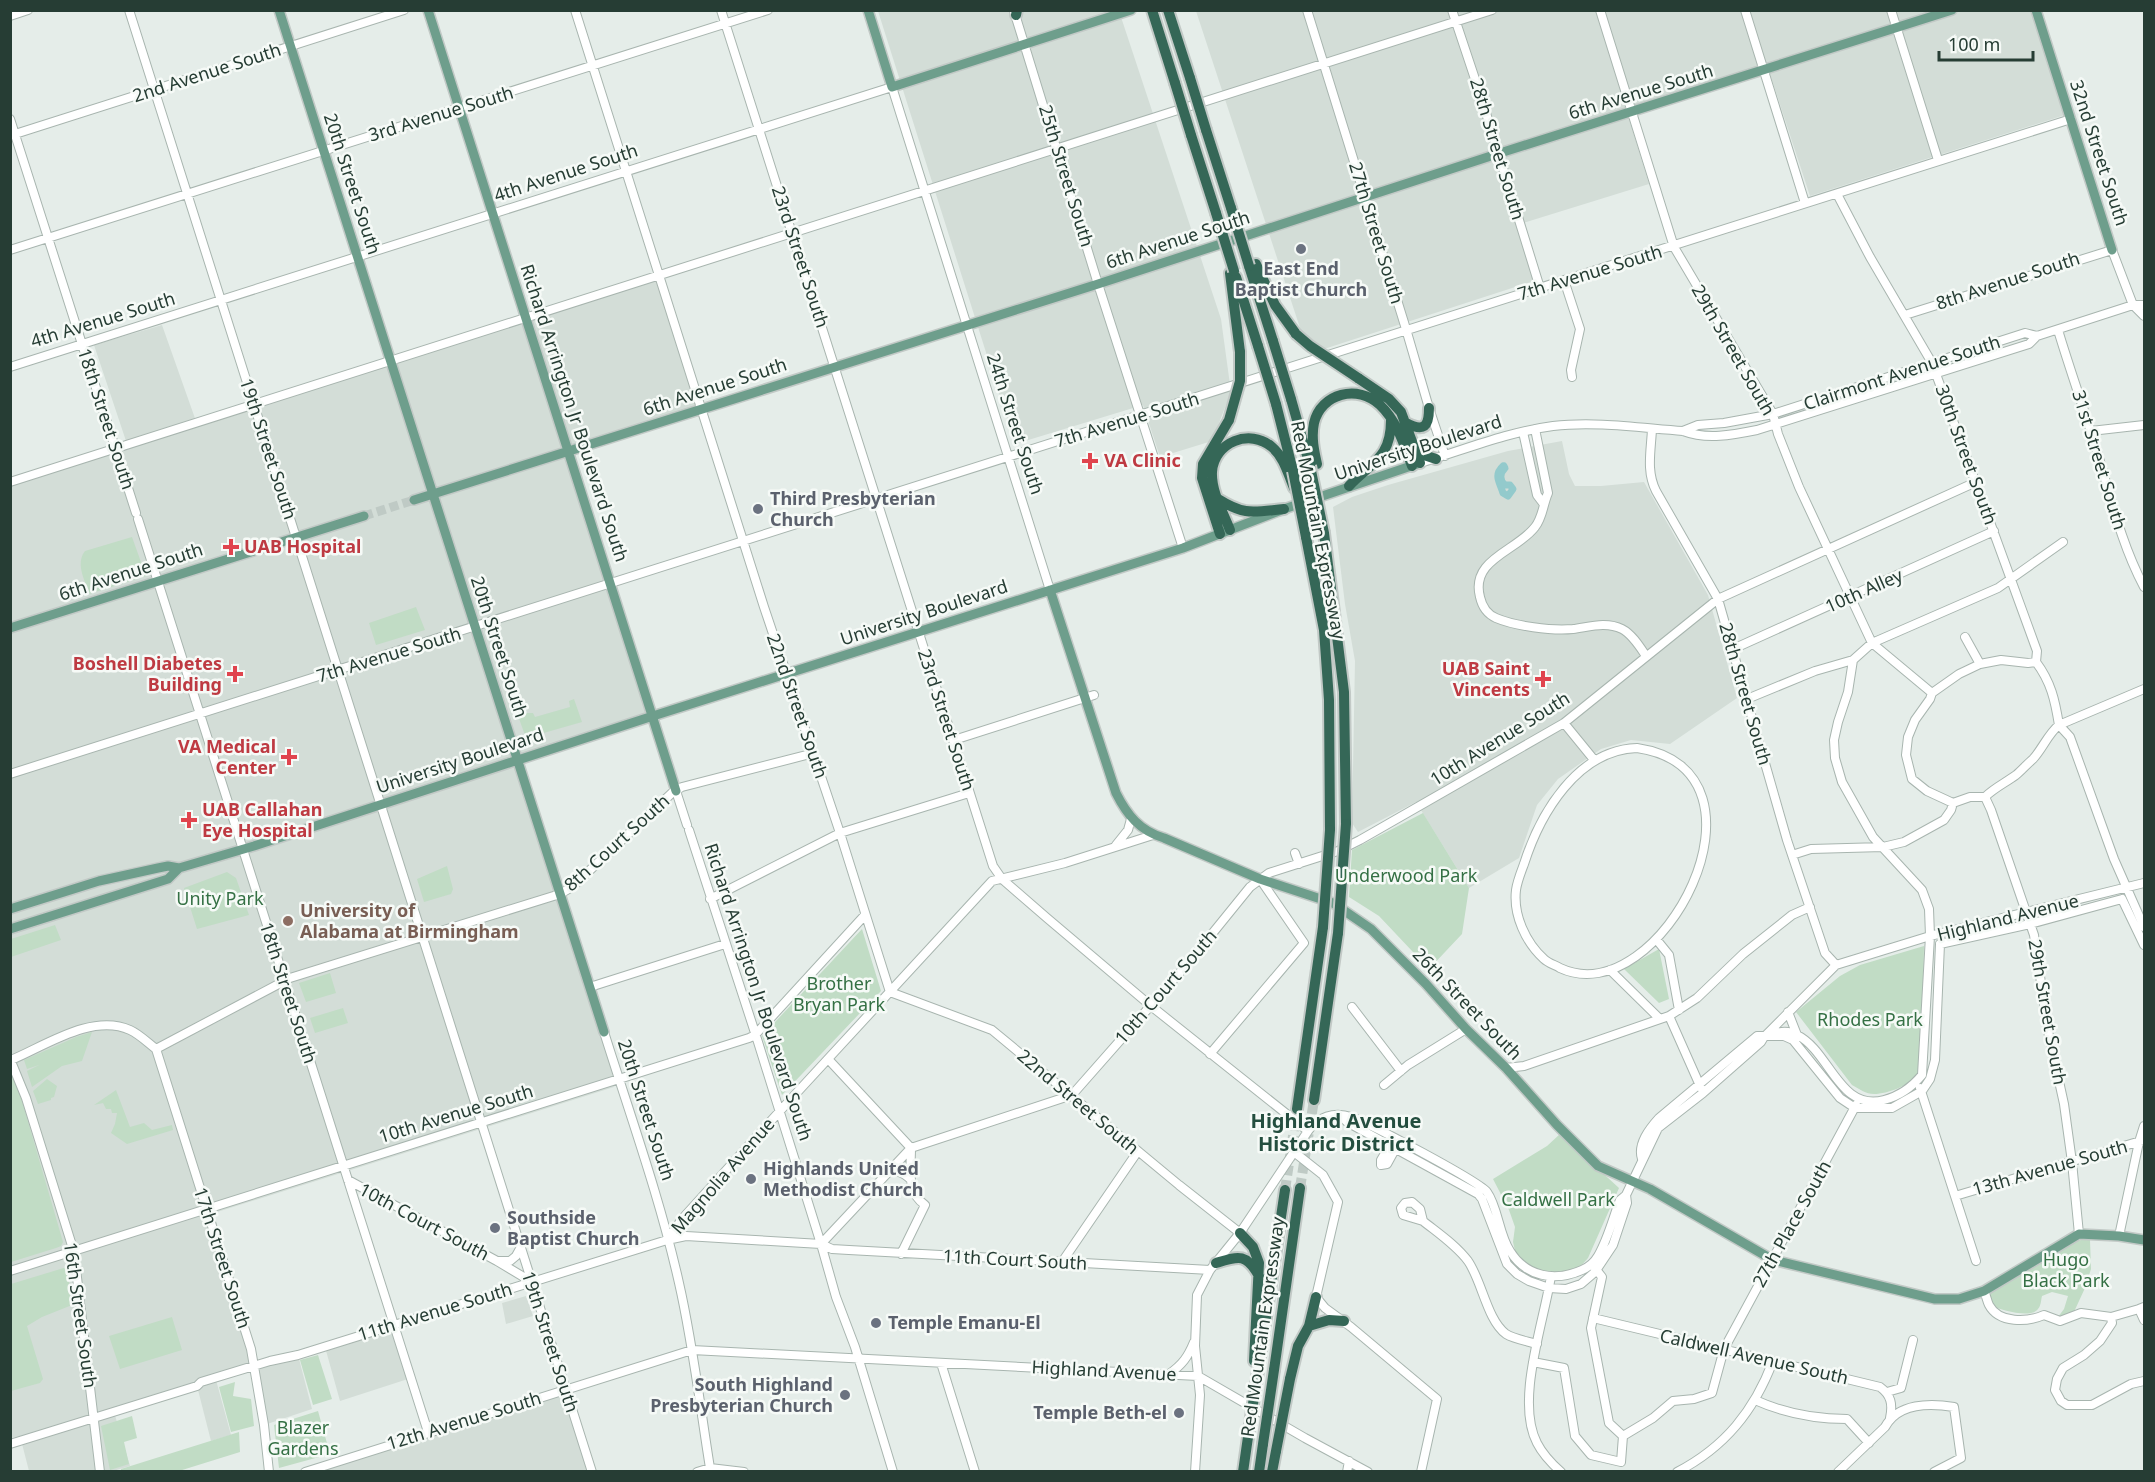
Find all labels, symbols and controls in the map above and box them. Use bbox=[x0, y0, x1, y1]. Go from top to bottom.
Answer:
scale bar bbox=[1939, 24, 2034, 62]
text: 100 m bbox=[1948, 32, 2000, 56]
street label: 2nd Avenue South bbox=[129, 37, 284, 107]
street label: 6th Avenue South bbox=[1565, 58, 1716, 124]
street label: 28th Street South bbox=[1465, 75, 1531, 223]
street label: 32nd Street South bbox=[2065, 77, 2135, 229]
street label: 3rd Avenue South bbox=[365, 80, 516, 147]
street label: 25th Street South bbox=[1034, 102, 1100, 250]
street label: 20th Street South bbox=[319, 110, 387, 257]
street label: 4th Avenue South bbox=[491, 137, 641, 207]
street label: 27th Street South bbox=[1344, 159, 1410, 307]
street label: 23rd Street South bbox=[767, 183, 835, 331]
street label: 6th Avenue South bbox=[1103, 204, 1253, 274]
street label: 7th Avenue South bbox=[1514, 239, 1665, 305]
marker: East End Baptist Church bbox=[1294, 242, 1308, 256]
street label: 8th Avenue South bbox=[1933, 245, 2083, 315]
place label: East End Baptist Church bbox=[1235, 256, 1367, 301]
street label: Richard Arrington Jr Boulevard South bbox=[515, 261, 635, 565]
street label: 29th Street South bbox=[1687, 280, 1781, 419]
street label: 4th Avenue South bbox=[27, 286, 178, 352]
street label: Clairmont Avenue South bbox=[1800, 329, 2003, 415]
street label: 18th Street South bbox=[73, 345, 141, 492]
street label: 24th Street South bbox=[982, 350, 1050, 497]
street label: 6th Avenue South bbox=[640, 351, 790, 421]
street label: 19th Street South bbox=[235, 375, 303, 522]
street label: 30th Street South bbox=[1930, 381, 2003, 528]
street label: 7th Avenue South bbox=[1051, 386, 1202, 452]
street label: 31st Street South bbox=[2067, 387, 2133, 532]
street label: University Boulevard bbox=[1331, 409, 1505, 485]
street label: Red Mountain Expressway bbox=[1286, 419, 1352, 642]
place label: VA Clinic bbox=[1104, 448, 1181, 472]
marker: VA Clinic bbox=[1081, 452, 1099, 470]
place label: Third Presbyterian Church bbox=[770, 486, 936, 531]
marker: Third Presbyterian Church bbox=[751, 502, 765, 516]
place label: UAB Hospital bbox=[244, 534, 361, 558]
street label: 6th Avenue South bbox=[56, 536, 206, 606]
marker: UAB Hospital bbox=[222, 538, 240, 556]
street label: 10th Alley bbox=[1821, 562, 1907, 618]
street label: 20th Street South bbox=[466, 573, 534, 720]
street label: University Boulevard bbox=[837, 574, 1011, 650]
street label: 28th Street South bbox=[1714, 620, 1778, 768]
street label: 7th Avenue South bbox=[313, 621, 464, 687]
street label: 22nd Street South bbox=[762, 630, 834, 781]
street label: 23rd Street South bbox=[913, 646, 981, 794]
place label: Boshell Diabetes Building bbox=[73, 651, 222, 696]
place label: UAB Saint Vincents bbox=[1442, 656, 1530, 701]
marker: Boshell Diabetes Building bbox=[226, 665, 244, 683]
marker: UAB Saint Vincents bbox=[1534, 670, 1552, 688]
street label: 10th Avenue South bbox=[1425, 686, 1574, 791]
street label: University Boulevard bbox=[373, 722, 547, 798]
place label: VA Medical Center bbox=[178, 734, 276, 779]
marker: VA Medical Center bbox=[280, 748, 298, 766]
street label: 8th Court South bbox=[558, 788, 674, 896]
place label: UAB Callahan Eye Hospital bbox=[202, 797, 323, 842]
marker: UAB Callahan Eye Hospital bbox=[180, 811, 198, 829]
street label: Richard Arrington Jr Boulevard South bbox=[699, 840, 819, 1144]
park label: Underwood Park bbox=[1335, 863, 1478, 887]
park label: Unity Park bbox=[176, 886, 264, 910]
street label: Highland Avenue bbox=[1935, 888, 2081, 946]
place label: University of Alabama at Birmingham bbox=[300, 898, 518, 943]
marker: University of Alabama at Birmingham bbox=[281, 914, 295, 928]
street label: 18th Street South bbox=[255, 919, 323, 1066]
street label: 10th Court South bbox=[1109, 924, 1222, 1049]
street label: 29th Street South bbox=[2023, 937, 2073, 1086]
street label: 26th Street South bbox=[1408, 942, 1528, 1065]
park label: Brother Bryan Park bbox=[793, 971, 886, 1016]
park label: Rhodes Park bbox=[1817, 1007, 1923, 1031]
street label: 20th Street South bbox=[613, 1036, 681, 1183]
street label: 22nd Street South bbox=[1013, 1043, 1145, 1159]
street label: 10th Avenue South bbox=[376, 1078, 536, 1148]
district label: Highland Avenue Historic District bbox=[1251, 1107, 1421, 1157]
street label: Magnolia Avenue bbox=[665, 1112, 779, 1239]
street label: 13th Avenue South bbox=[1969, 1133, 2130, 1201]
place label: Highlands United Methodist Church bbox=[763, 1156, 923, 1201]
street label: 27th Place South bbox=[1746, 1156, 1836, 1291]
marker: Highlands United Methodist Church bbox=[744, 1172, 758, 1186]
street label: 10th Court South bbox=[355, 1177, 494, 1266]
street label: 17th Street South bbox=[189, 1184, 257, 1331]
park label: Caldwell Park bbox=[1501, 1187, 1615, 1211]
place label: Southside Baptist Church bbox=[507, 1205, 639, 1250]
street label: Red Mountain Expressway bbox=[1235, 1214, 1289, 1439]
marker: Southside Baptist Church bbox=[488, 1221, 502, 1235]
street label: 16th Street South bbox=[59, 1240, 103, 1389]
street label: 11th Court South bbox=[942, 1243, 1088, 1275]
park label: Hugo Black Park bbox=[2022, 1247, 2110, 1292]
street label: 19th Street South bbox=[517, 1268, 585, 1415]
street label: 11th Avenue South bbox=[355, 1276, 515, 1346]
place label: Temple Emanu-El bbox=[888, 1310, 1041, 1334]
marker: Temple Emanu-El bbox=[869, 1316, 883, 1330]
street label: Caldwell Avenue South bbox=[1658, 1323, 1851, 1389]
street label: Highland Avenue bbox=[1031, 1354, 1177, 1386]
place label: South Highland Presbyterian Church bbox=[650, 1372, 833, 1417]
street label: 12th Avenue South bbox=[384, 1385, 544, 1455]
marker: South Highland Presbyterian Church bbox=[838, 1388, 852, 1402]
place label: Temple Beth-el bbox=[1033, 1400, 1167, 1424]
marker: Temple Beth-el bbox=[1172, 1406, 1186, 1420]
park label: Blazer Gardens bbox=[267, 1415, 339, 1460]

